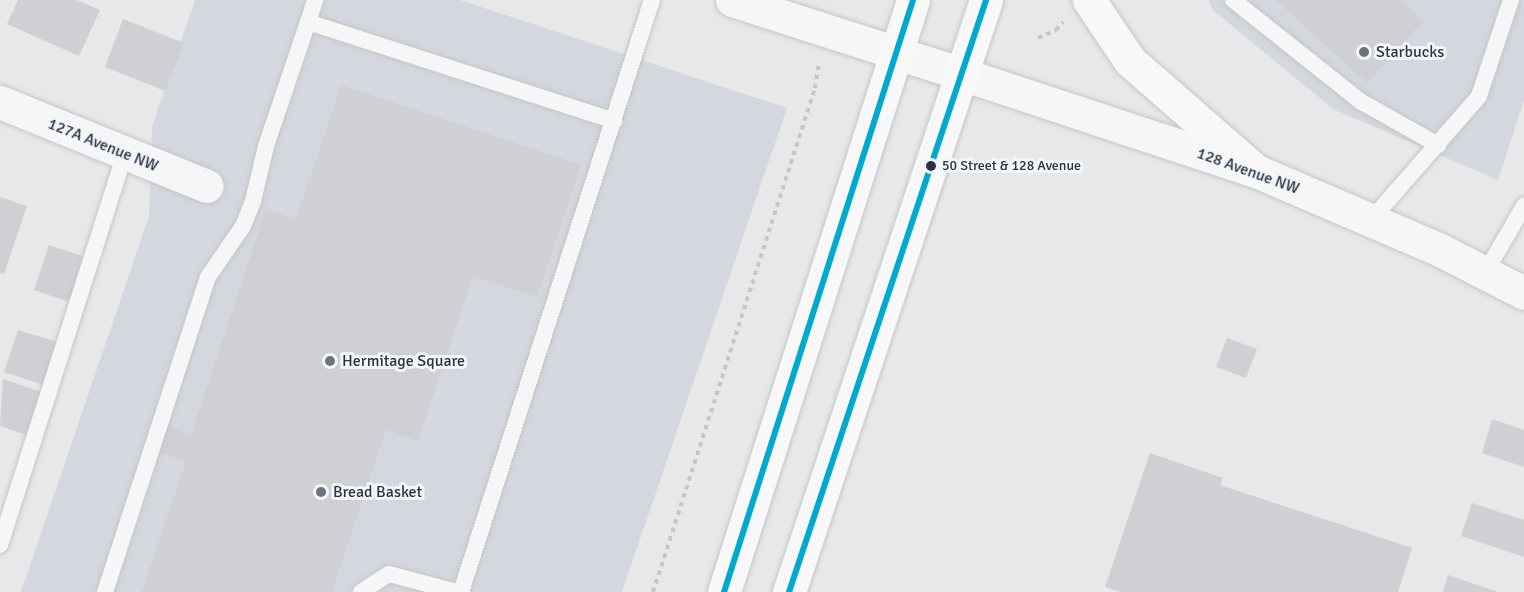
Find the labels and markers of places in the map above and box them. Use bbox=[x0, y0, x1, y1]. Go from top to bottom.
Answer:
place label: Starbucks bbox=[1376, 42, 1444, 62]
marker: Starbucks bbox=[1357, 45, 1371, 59]
place label: 50 Street & 128 Avenue bbox=[942, 158, 1081, 174]
marker: 50 Street & 128 Avenue bbox=[925, 160, 937, 172]
place label: Hermitage Square bbox=[342, 351, 465, 371]
marker: Hermitage Square bbox=[323, 354, 337, 368]
place label: Bread Basket bbox=[333, 482, 422, 502]
marker: Bread Basket bbox=[314, 485, 328, 499]

